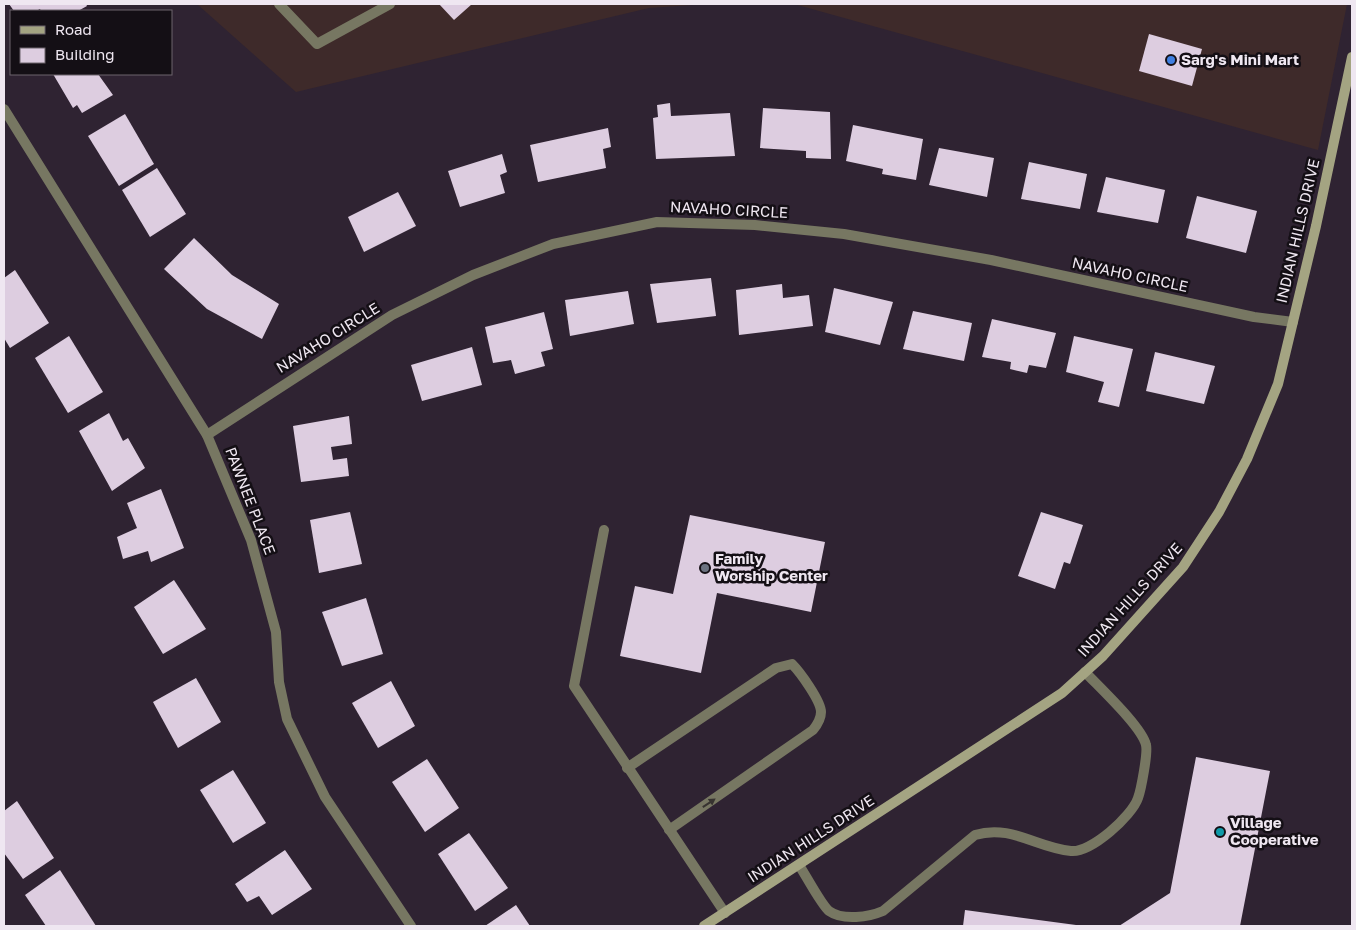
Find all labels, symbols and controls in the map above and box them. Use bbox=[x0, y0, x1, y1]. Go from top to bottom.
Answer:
legend bbox=[10, 10, 172, 75]
text: Road bbox=[55, 20, 92, 38]
text: Building bbox=[55, 45, 115, 63]
place label: Sarg's Mini Mart bbox=[1181, 50, 1299, 68]
marker: Sarg's Mini Mart bbox=[1165, 54, 1177, 66]
street label: INDIAN HILLS DRIVE bbox=[1272, 157, 1322, 305]
street label: NAVAHO CIRCLE bbox=[670, 197, 789, 221]
street label: NAVAHO CIRCLE bbox=[1071, 253, 1190, 295]
street label: NAVAHO CIRCLE bbox=[273, 298, 382, 376]
street label: PAWNEE PLACE bbox=[222, 444, 280, 557]
street label: INDIAN HILLS DRIVE bbox=[1073, 539, 1185, 660]
place label: Family Worship Center bbox=[715, 549, 828, 584]
marker: Family Worship Center bbox=[699, 562, 711, 574]
street label: INDIAN HILLS DRIVE bbox=[744, 790, 877, 886]
one-way arrow bbox=[702, 798, 716, 808]
place label: Village Cooperative bbox=[1230, 813, 1319, 848]
marker: Village Cooperative bbox=[1214, 826, 1226, 838]

